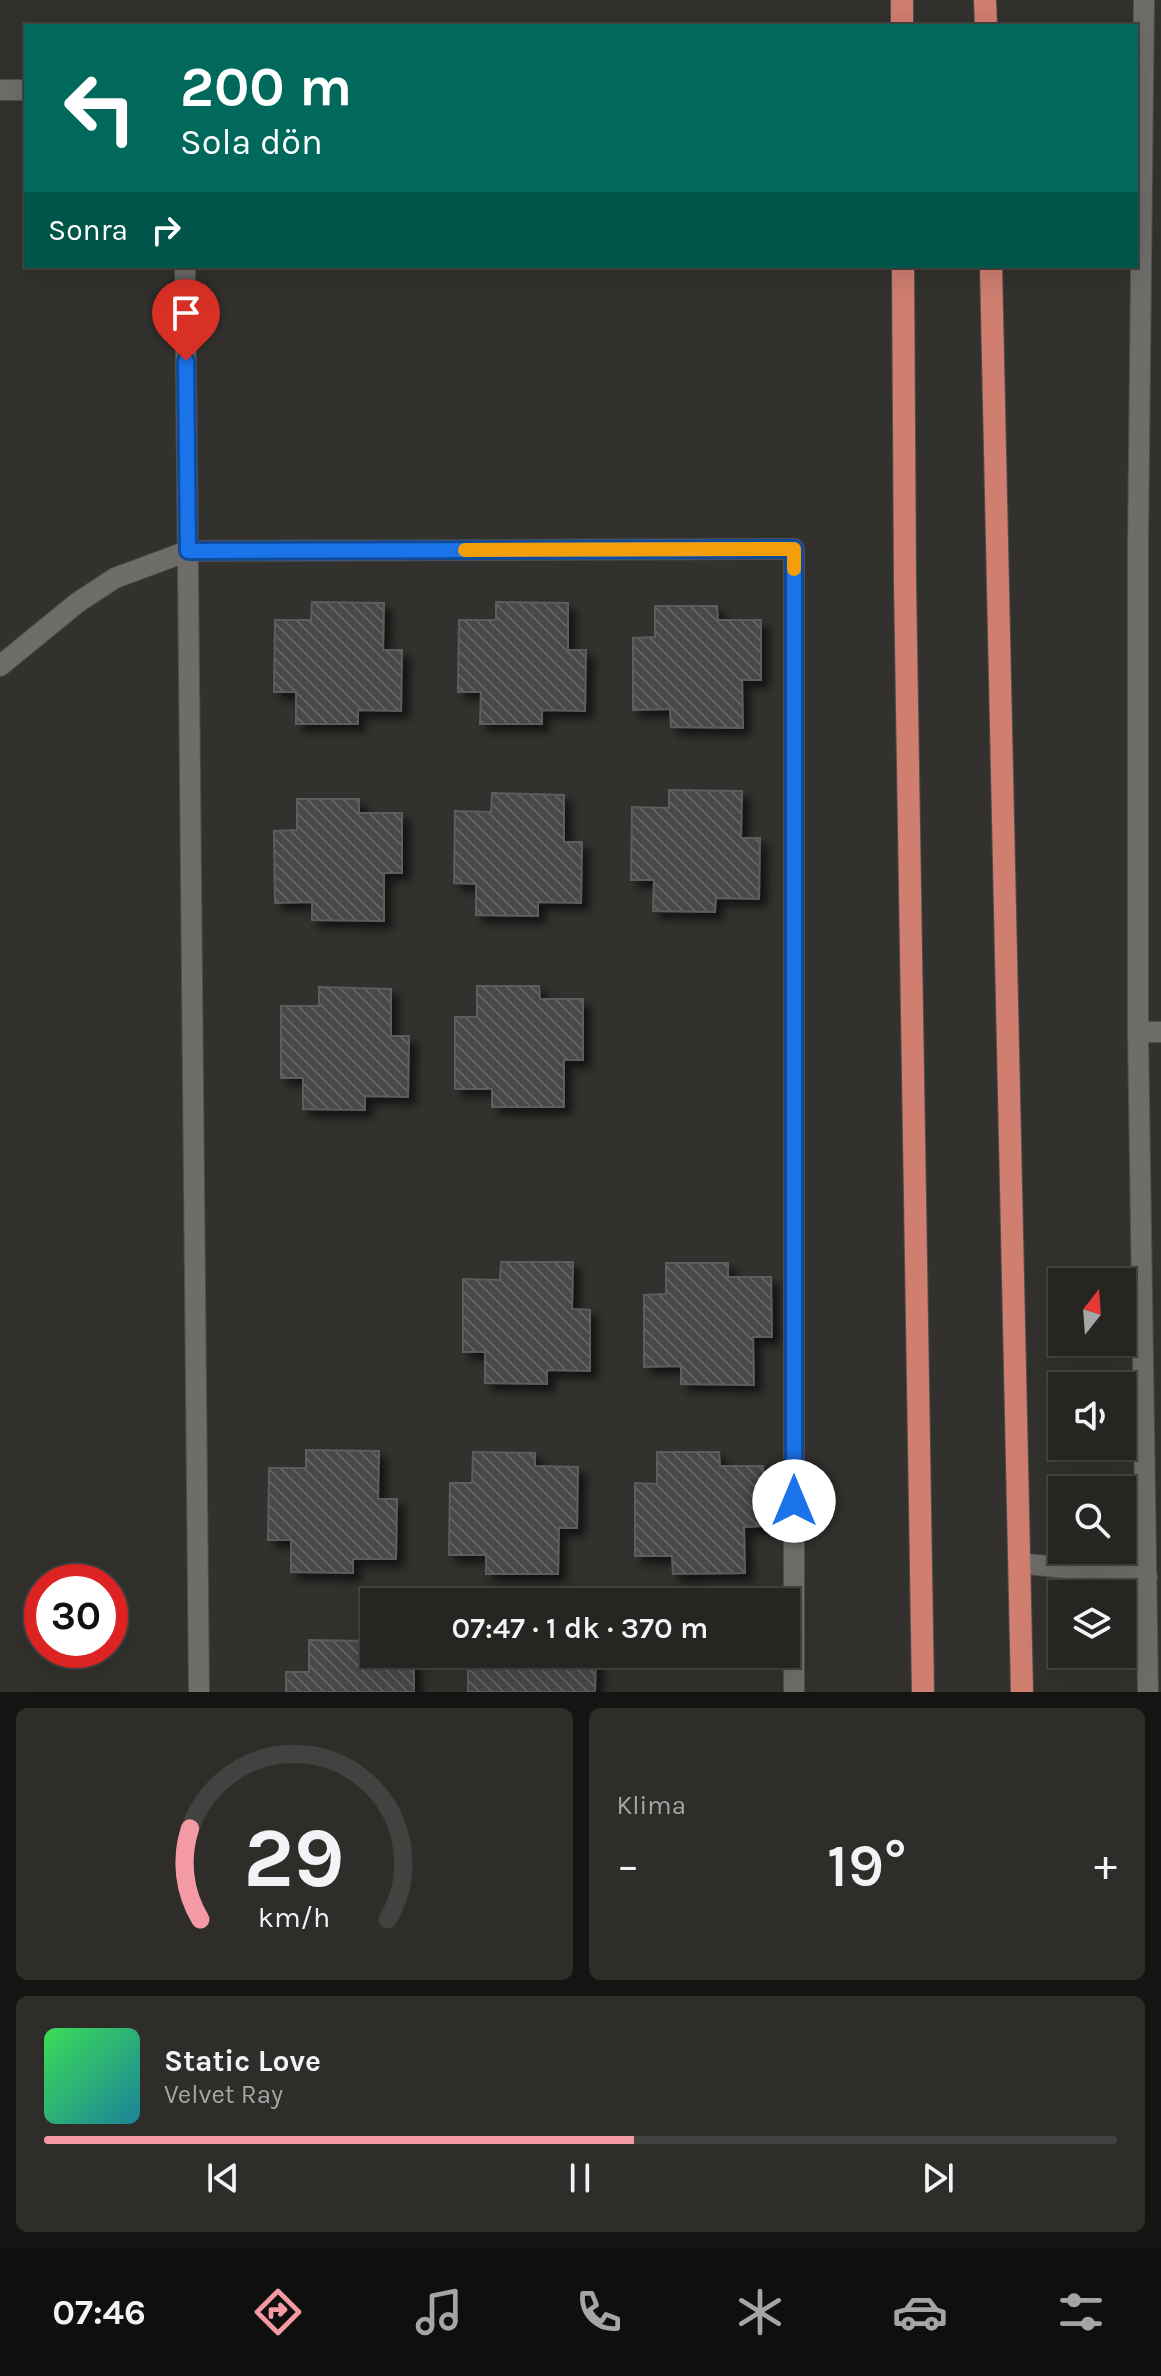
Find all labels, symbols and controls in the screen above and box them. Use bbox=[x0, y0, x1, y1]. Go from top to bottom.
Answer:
text: 200 m bbox=[180, 54, 352, 119]
icon: left bbox=[48, 56, 152, 160]
text: Sola dön bbox=[180, 121, 323, 163]
icon: right bbox=[144, 208, 188, 252]
text: Sonra bbox=[48, 212, 128, 248]
pin bbox=[152, 279, 220, 361]
icon: arrive bbox=[164, 291, 208, 335]
north arrow bbox=[1048, 1268, 1136, 1356]
map controls bbox=[1048, 1268, 1136, 1668]
button: sound bbox=[1048, 1372, 1136, 1460]
position arrow bbox=[752, 1459, 836, 1543]
button: search bbox=[1048, 1476, 1136, 1564]
speed limit sign: 30 bbox=[24, 1564, 128, 1668]
button: layers bbox=[1048, 1580, 1136, 1668]
text: 07:47 · 1 dk · 370 m bbox=[452, 1610, 708, 1646]
text: Klima bbox=[617, 1790, 686, 1821]
text: 29 bbox=[244, 1810, 345, 1907]
text: 19° bbox=[827, 1831, 907, 1901]
text: − bbox=[617, 1840, 640, 1891]
text: + bbox=[1094, 1840, 1117, 1891]
text: km/h bbox=[258, 1901, 330, 1934]
text: Static Love bbox=[164, 2043, 321, 2079]
text: Velvet Ray bbox=[164, 2079, 283, 2110]
icon: previous bbox=[201, 2156, 245, 2200]
icon: pause bbox=[558, 2156, 602, 2200]
icon: next bbox=[916, 2156, 960, 2200]
icon: directions bbox=[250, 2284, 306, 2340]
icon: music bbox=[411, 2284, 467, 2340]
icon: phone bbox=[571, 2284, 627, 2340]
icon: climate bbox=[732, 2284, 788, 2340]
icon: car bbox=[892, 2284, 948, 2340]
icon: filters bbox=[1053, 2284, 1109, 2340]
text: 07:46 bbox=[52, 2291, 146, 2333]

